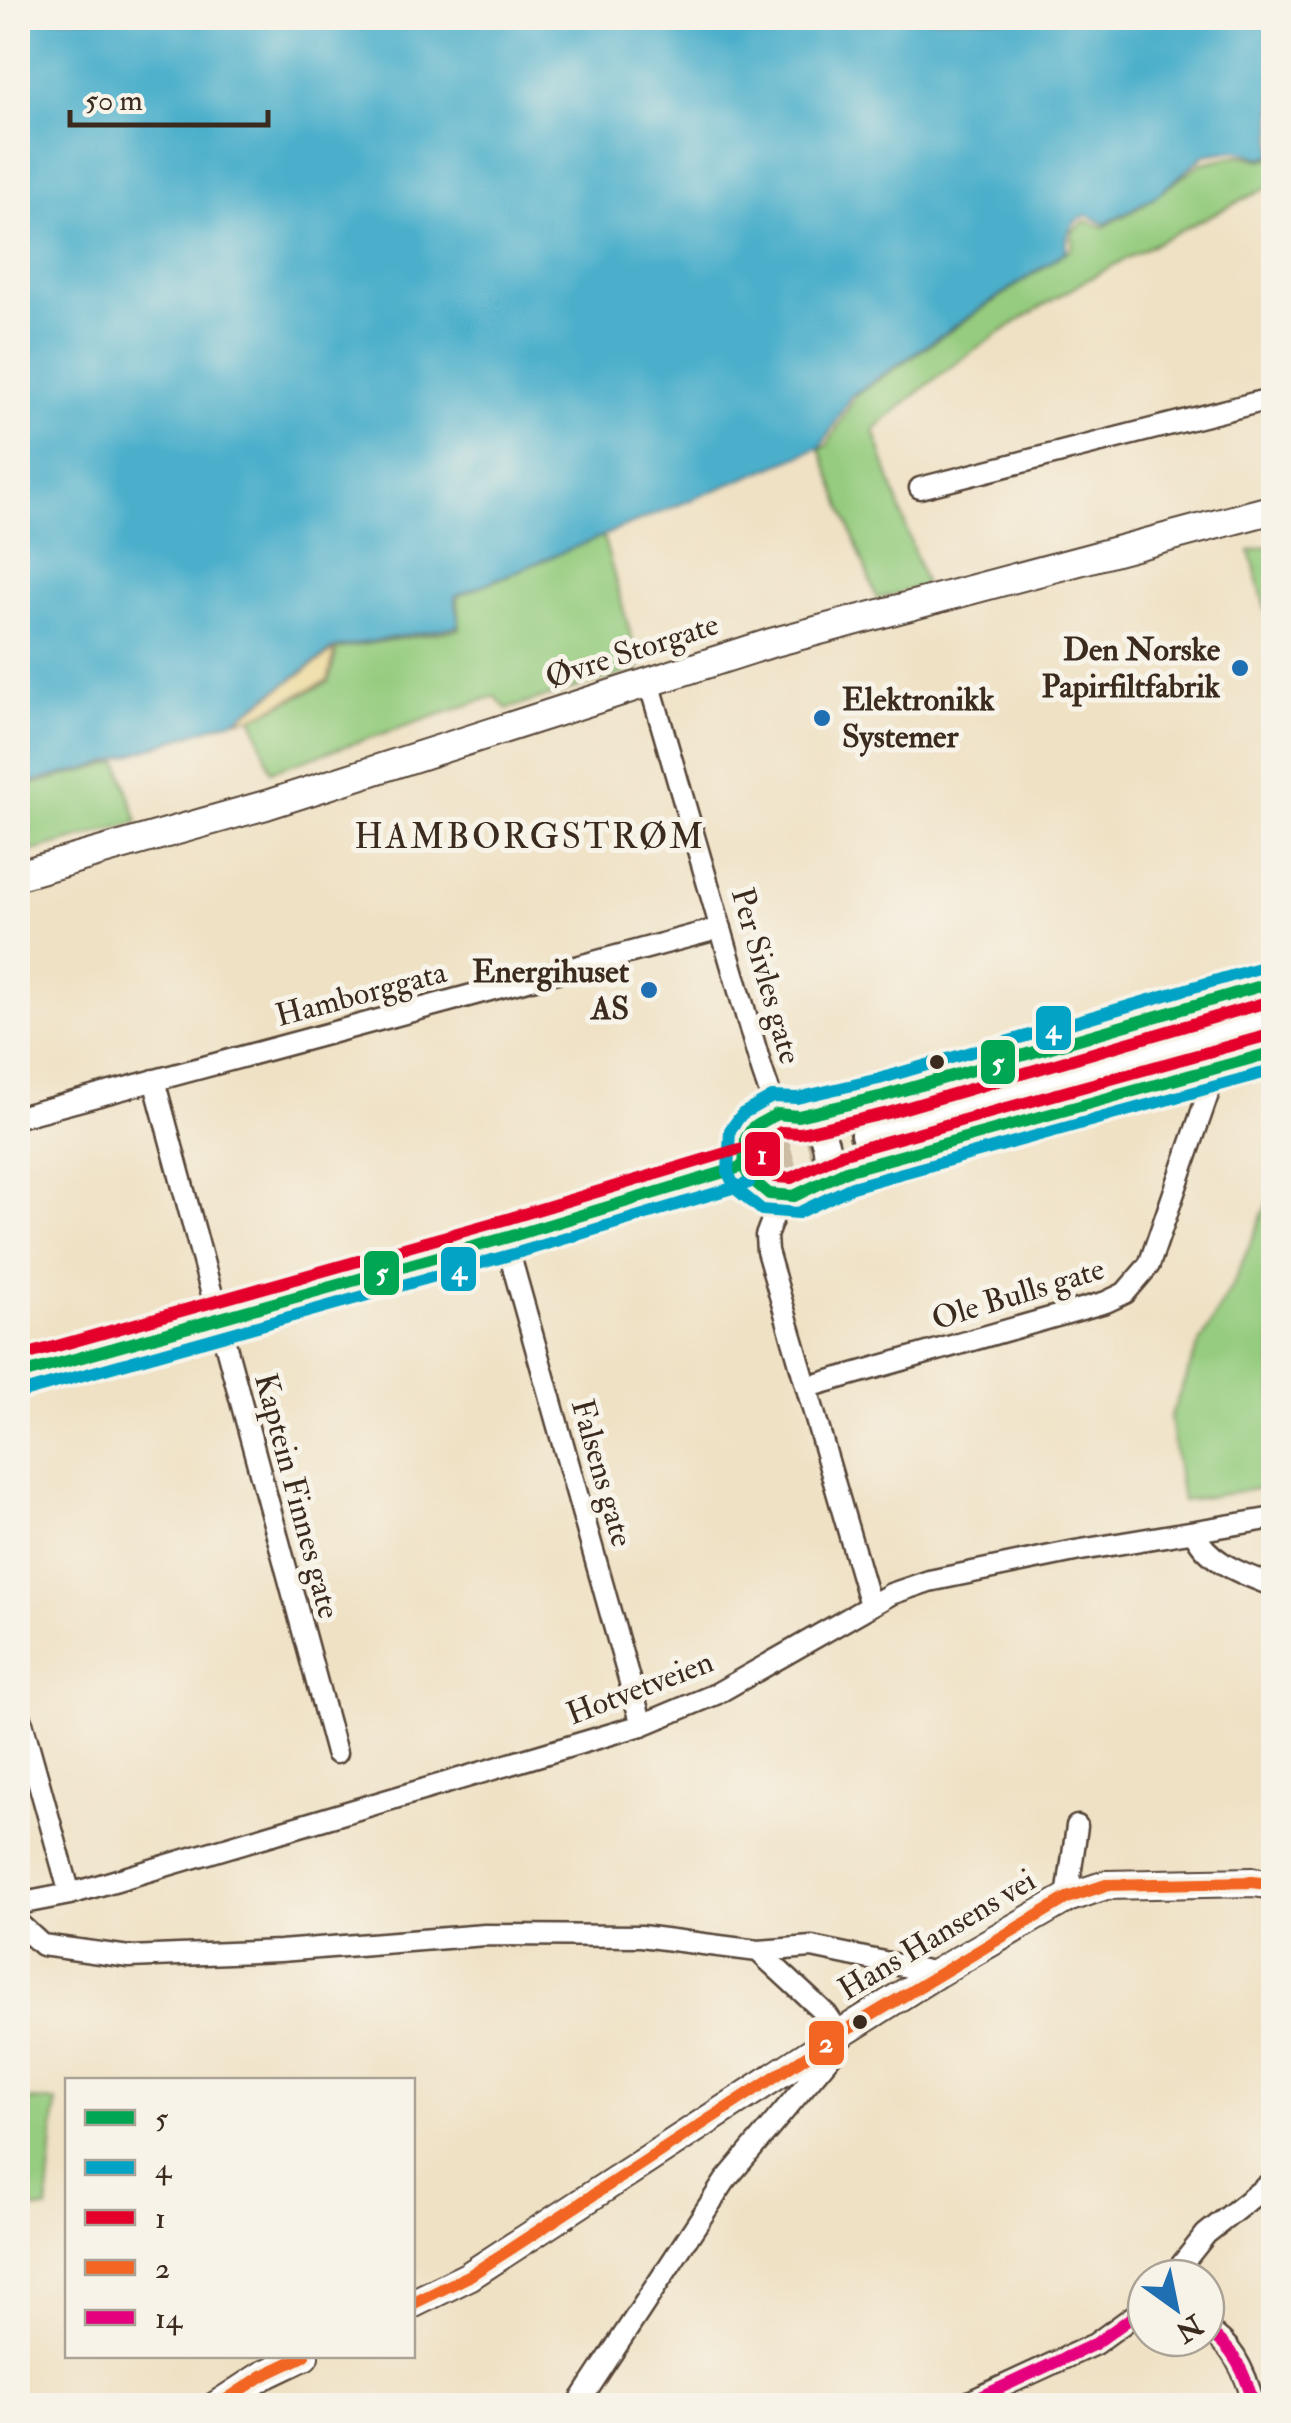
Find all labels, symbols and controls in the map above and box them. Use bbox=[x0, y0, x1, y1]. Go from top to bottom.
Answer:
scale bar bbox=[70, 65, 268, 127]
text: 50 m bbox=[85, 82, 143, 119]
street label: Øvre Storgate bbox=[540, 604, 724, 698]
place label: Den Norske Papirfiltfabrik bbox=[1042, 630, 1221, 707]
marker: Den Norske Papirfiltfabrik bbox=[1229, 657, 1251, 679]
place label: Elektronikk Systemer bbox=[842, 680, 995, 757]
marker: Elektronikk Systemer bbox=[811, 707, 833, 729]
district label: HAMBORGSTRØM bbox=[354, 815, 706, 859]
street label: Per Sivles gate bbox=[722, 883, 810, 1069]
street label: Hamborggata bbox=[271, 952, 452, 1036]
place label: Energihuset AS bbox=[472, 952, 630, 1029]
marker: Energihuset AS bbox=[638, 979, 660, 1001]
line badge: 4 bbox=[1034, 1004, 1073, 1052]
text: 4 bbox=[1044, 1012, 1062, 1047]
line badge: 5 bbox=[979, 1038, 1017, 1086]
text: 5 bbox=[992, 1046, 1005, 1081]
unlabelled marker bbox=[927, 1052, 947, 1072]
line badge: 1 bbox=[743, 1130, 782, 1178]
text: 1 bbox=[757, 1138, 767, 1173]
line badge: 4 bbox=[439, 1245, 478, 1293]
line badge: 5 bbox=[362, 1249, 401, 1297]
street label: Ole Bulls gate bbox=[927, 1249, 1109, 1339]
text: 4 bbox=[450, 1253, 468, 1288]
text: 5 bbox=[376, 1256, 389, 1291]
street label: Kaptein Finnes gate bbox=[245, 1369, 349, 1623]
street label: Falsens gate bbox=[562, 1395, 642, 1551]
street label: Hotvetveien bbox=[561, 1642, 719, 1734]
street label: Hans Hansens vei bbox=[831, 1860, 1043, 2010]
unlabelled marker bbox=[850, 2012, 870, 2032]
line badge: 2 bbox=[807, 2019, 846, 2067]
text: 2 bbox=[819, 2026, 833, 2061]
legend bbox=[65, 2078, 415, 2358]
text: 5 bbox=[155, 2100, 169, 2137]
text: 4 bbox=[155, 2150, 173, 2187]
text: 1 bbox=[155, 2200, 166, 2237]
text: 2 bbox=[155, 2250, 170, 2287]
north arrow bbox=[1126, 2258, 1226, 2358]
text: 14 bbox=[155, 2300, 184, 2337]
text: N bbox=[1168, 2306, 1210, 2350]

